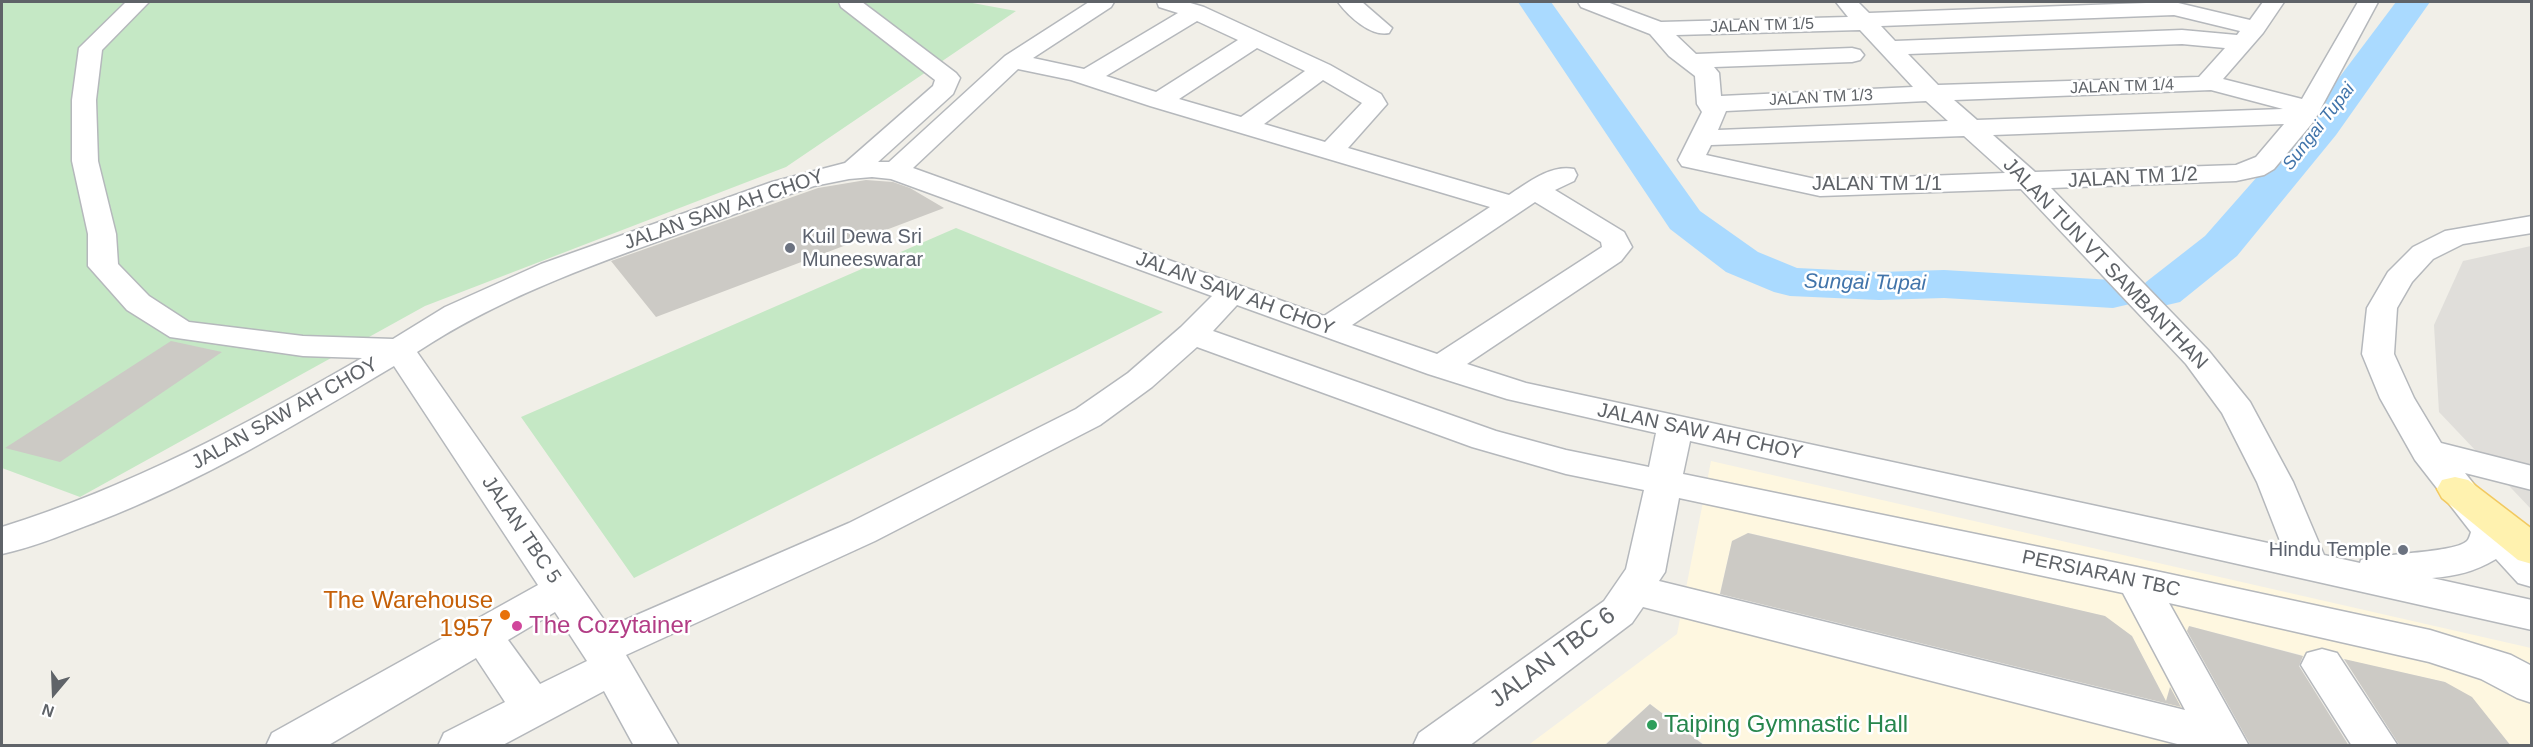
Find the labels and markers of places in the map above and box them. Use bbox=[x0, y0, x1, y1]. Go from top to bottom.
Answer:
place label: Kuil Dewa Sri Muneeswarar bbox=[802, 225, 923, 272]
marker: Kuil Dewa Sri Muneeswarar bbox=[783, 241, 797, 255]
place label: Hindu Temple bbox=[2269, 538, 2391, 562]
marker: Hindu Temple bbox=[2396, 543, 2410, 557]
place label: The Warehouse 1957 bbox=[323, 587, 493, 643]
marker: The Warehouse 1957 bbox=[498, 608, 512, 622]
place label: The Cozytainer bbox=[529, 612, 692, 640]
marker: The Cozytainer bbox=[510, 619, 524, 633]
place label: Taiping Gymnastic Hall bbox=[1664, 711, 1908, 739]
marker: Taiping Gymnastic Hall bbox=[1645, 718, 1659, 732]

